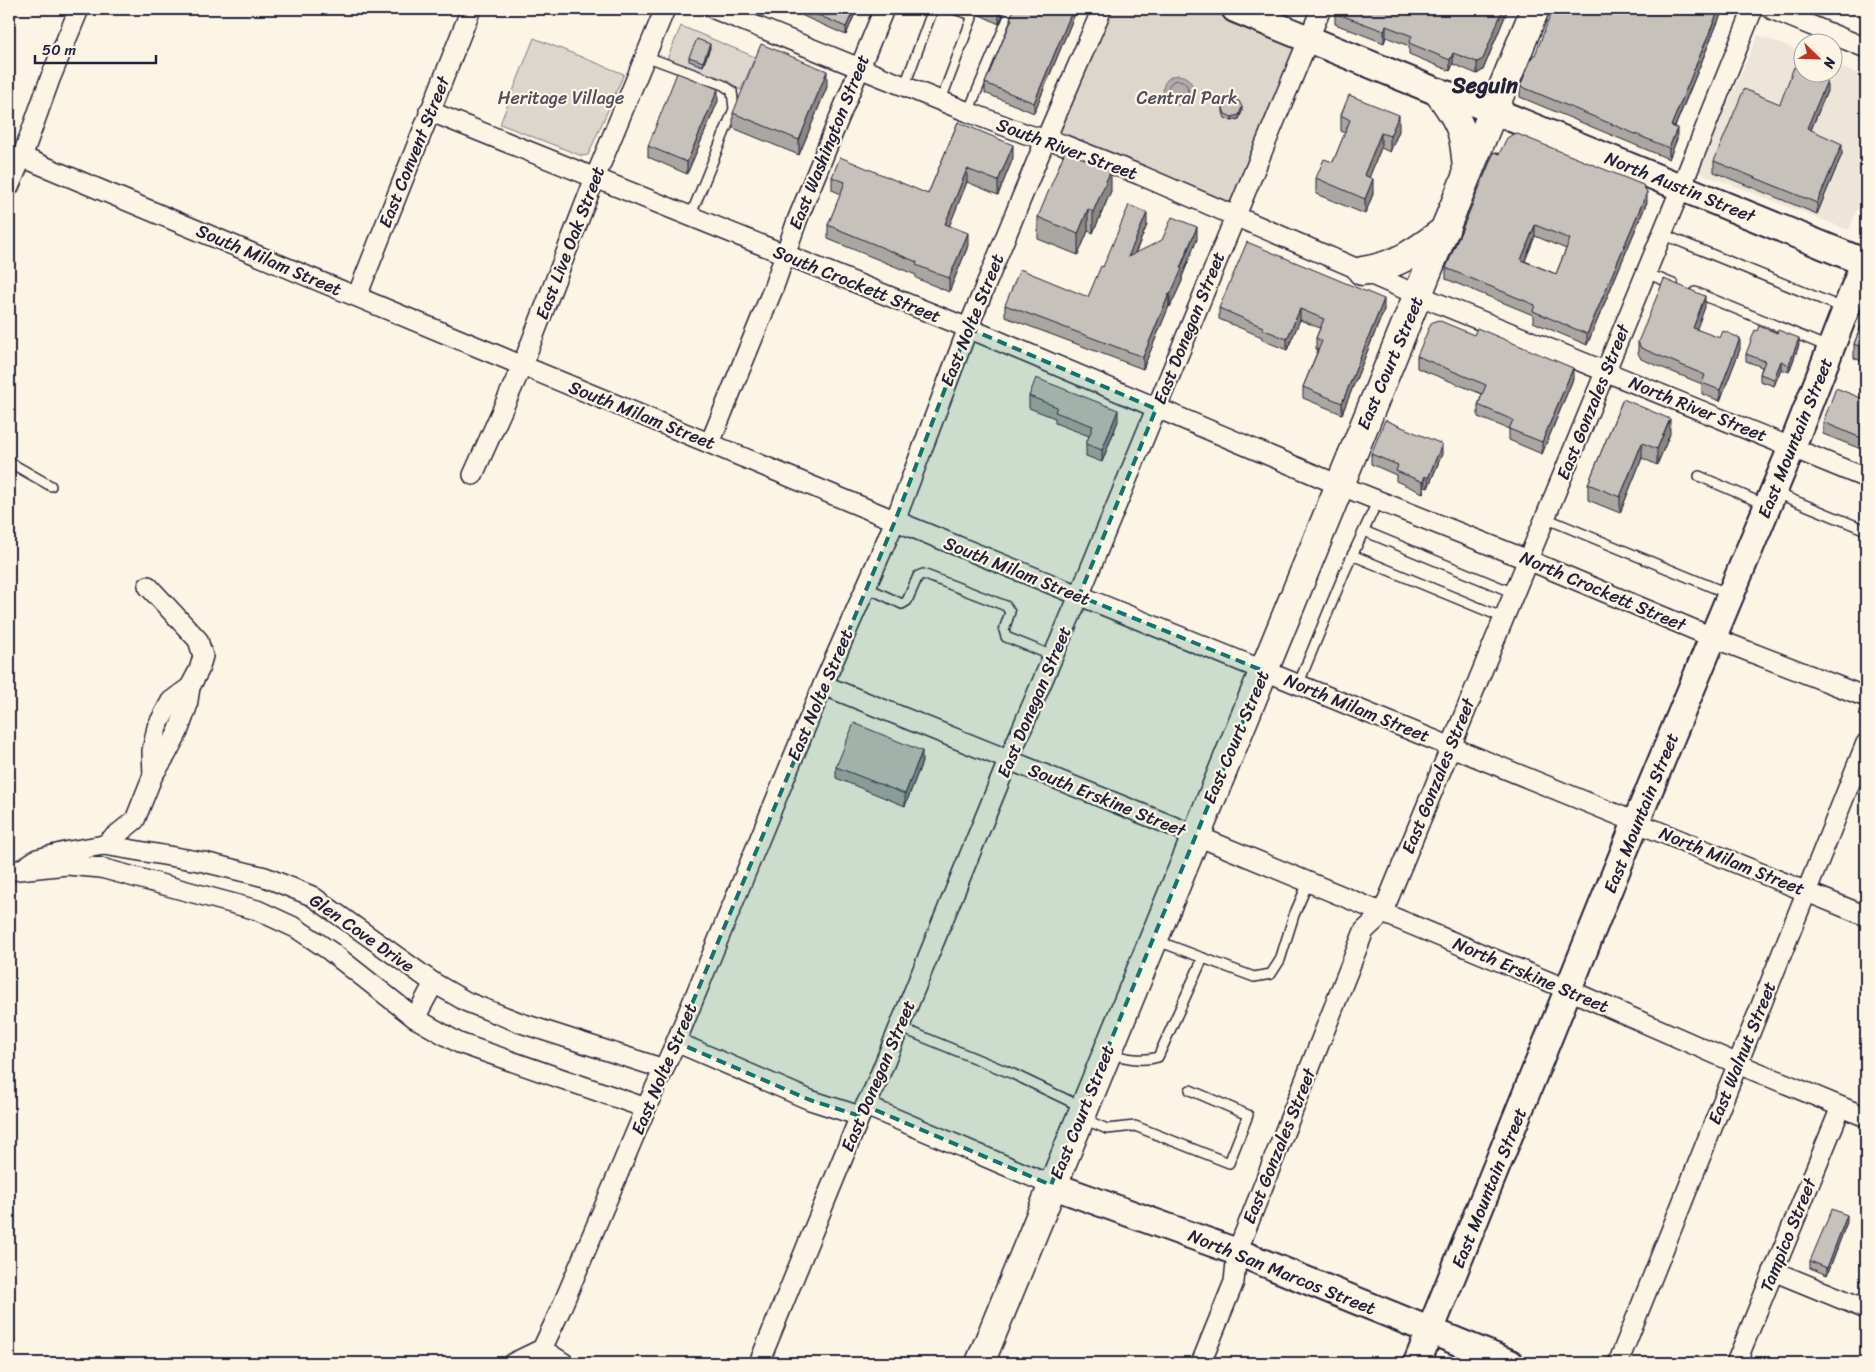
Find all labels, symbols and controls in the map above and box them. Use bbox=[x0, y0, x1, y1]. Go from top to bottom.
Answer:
scale bar bbox=[35, 32, 156, 64]
north arrow bbox=[1792, 32, 1842, 82]
text: 50 m bbox=[42, 37, 77, 63]
street label: East Washington Street bbox=[779, 49, 879, 234]
text: N bbox=[1816, 53, 1843, 73]
district label: Seguin bbox=[1451, 66, 1518, 105]
street label: East Convent Street bbox=[369, 71, 459, 233]
park label: Heritage Village bbox=[498, 82, 624, 114]
park label: Central Park bbox=[1136, 82, 1238, 114]
street label: South River Street bbox=[992, 109, 1142, 189]
street label: North Austin Street bbox=[1600, 142, 1761, 232]
street label: East Live Oak Street bbox=[526, 161, 614, 324]
street label: South Milam Street bbox=[191, 215, 347, 305]
street label: South Crockett Street bbox=[768, 236, 946, 332]
street label: East Donegan Street bbox=[1144, 247, 1234, 409]
street label: East Nolte Street bbox=[931, 249, 1013, 391]
street label: East Court Street bbox=[1347, 291, 1433, 435]
street label: East Gonzales Street bbox=[1547, 318, 1639, 485]
street label: East Mountain Street bbox=[1748, 353, 1842, 523]
street label: North River Street bbox=[1624, 367, 1772, 451]
street label: South Milam Street bbox=[564, 371, 720, 459]
street label: South Milam Street bbox=[939, 527, 1095, 615]
street label: North Crockett Street bbox=[1515, 542, 1692, 641]
street label: East Donegan Street bbox=[988, 621, 1081, 783]
street label: East Nolte Street bbox=[778, 624, 862, 766]
street label: North Milam Street bbox=[1279, 664, 1435, 752]
street label: East Court Street bbox=[1193, 665, 1279, 809]
street label: East Gonzales Street bbox=[1392, 692, 1484, 859]
street label: East Mountain Street bbox=[1594, 728, 1688, 898]
street label: South Erskine Street bbox=[1023, 754, 1191, 847]
street label: North Milam Street bbox=[1654, 817, 1810, 905]
street label: Glen Cove Drive bbox=[303, 885, 421, 981]
street label: North Erskine Street bbox=[1448, 928, 1614, 1022]
street label: East Walnut Street bbox=[1699, 976, 1785, 1130]
street label: East Donegan Street bbox=[832, 995, 925, 1157]
street label: East Nolte Street bbox=[622, 998, 706, 1140]
street label: East Court Street bbox=[1040, 1040, 1124, 1184]
street label: East Gonzales Street bbox=[1233, 1062, 1325, 1229]
street label: East Mountain Street bbox=[1442, 1103, 1536, 1273]
street label: Tampico Street bbox=[1751, 1172, 1826, 1297]
street label: North San Marcos Street bbox=[1183, 1220, 1381, 1324]

